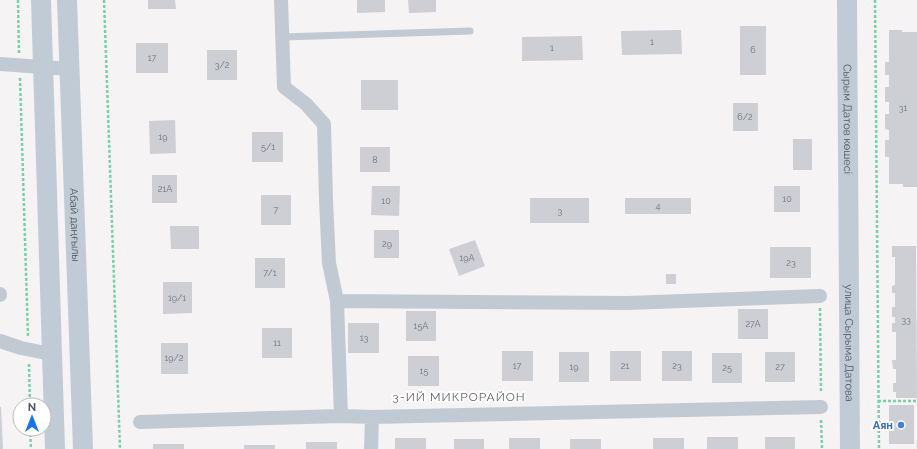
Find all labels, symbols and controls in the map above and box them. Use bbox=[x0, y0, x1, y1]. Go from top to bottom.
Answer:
house number: 1 bbox=[650, 37, 654, 47]
house number: 1 bbox=[550, 43, 554, 53]
house number: 6 bbox=[750, 45, 756, 55]
house number: 17 bbox=[148, 53, 156, 63]
house number: 3/2 bbox=[215, 60, 230, 70]
street label: Сырым Датов көшесі bbox=[841, 64, 855, 174]
house number: 31 bbox=[899, 103, 907, 113]
house number: 6/2 bbox=[737, 112, 753, 122]
house number: 19 bbox=[158, 132, 168, 142]
house number: 5/1 bbox=[261, 142, 275, 152]
house number: 8 bbox=[372, 155, 378, 165]
house number: 21А bbox=[158, 184, 172, 194]
street label: Абай даңғылы bbox=[67, 188, 83, 262]
house number: 10 bbox=[782, 194, 792, 204]
house number: 10 bbox=[381, 196, 391, 206]
house number: 4 bbox=[656, 201, 661, 211]
house number: 7 bbox=[274, 205, 279, 215]
house number: 3 bbox=[558, 206, 563, 216]
house number: 29 bbox=[382, 239, 392, 249]
house number: 19А bbox=[459, 253, 475, 263]
house number: 23 bbox=[786, 258, 796, 268]
house number: 7/1 bbox=[263, 268, 277, 278]
street label: улица Сырыма Датова bbox=[842, 284, 856, 402]
house number: 19/1 bbox=[168, 293, 186, 303]
house number: 33 bbox=[901, 315, 911, 325]
house number: 27А bbox=[745, 319, 761, 329]
house number: 15А bbox=[414, 321, 428, 331]
house number: 13 bbox=[360, 333, 369, 343]
house number: 11 bbox=[273, 338, 281, 348]
house number: 19/2 bbox=[164, 353, 184, 363]
house number: 17 bbox=[513, 361, 521, 371]
house number: 21 bbox=[621, 361, 629, 371]
house number: 23 bbox=[672, 361, 682, 371]
house number: 19 bbox=[569, 362, 579, 372]
house number: 27 bbox=[775, 362, 785, 372]
house number: 25 bbox=[722, 363, 732, 373]
house number: 15 bbox=[420, 366, 428, 376]
district label: 3-ИЙ МИКРОРАЙОН bbox=[392, 390, 526, 404]
north arrow bbox=[12, 397, 52, 437]
text: N bbox=[28, 401, 36, 414]
place label: Аян bbox=[873, 419, 893, 432]
marker: Аян bbox=[896, 420, 906, 430]

